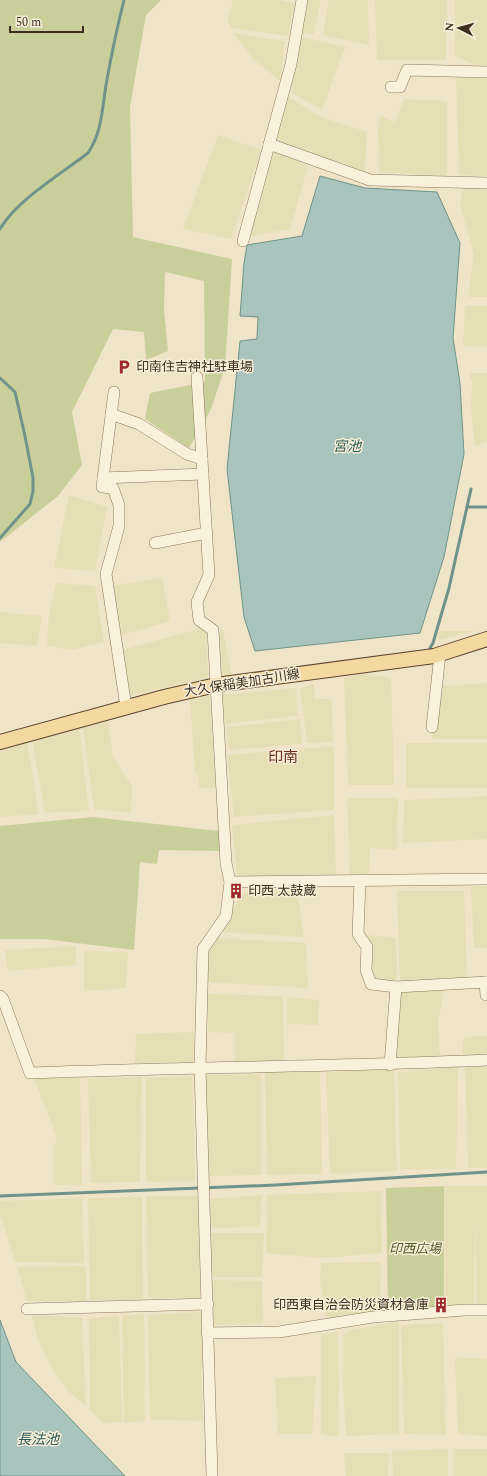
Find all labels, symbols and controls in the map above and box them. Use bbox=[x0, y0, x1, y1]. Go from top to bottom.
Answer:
scale bar bbox=[10, 8, 83, 34]
north arrow bbox=[439, 8, 479, 48]
text: 50 m bbox=[16, 13, 41, 32]
text: N bbox=[441, 22, 458, 32]
place label: 印南住吉神社駐車場 bbox=[136, 357, 253, 377]
parking icon: 印南住吉神社駐車場 bbox=[115, 358, 133, 376]
water label: 宮池 bbox=[333, 436, 363, 457]
street label: 大久保稲美加古川線 bbox=[183, 664, 301, 702]
district label: 印南 bbox=[268, 746, 298, 769]
place label: 印西 太鼓蔵 bbox=[248, 881, 316, 901]
building icon: 印西 太鼓蔵 bbox=[227, 882, 245, 900]
park label: 印西広場 bbox=[389, 1239, 443, 1259]
place label: 印西東自治会防災資材倉庫 bbox=[273, 1295, 429, 1315]
building icon: 印西東自治会防災資材倉庫 bbox=[432, 1296, 450, 1314]
water label: 長法池 bbox=[17, 1429, 61, 1450]

